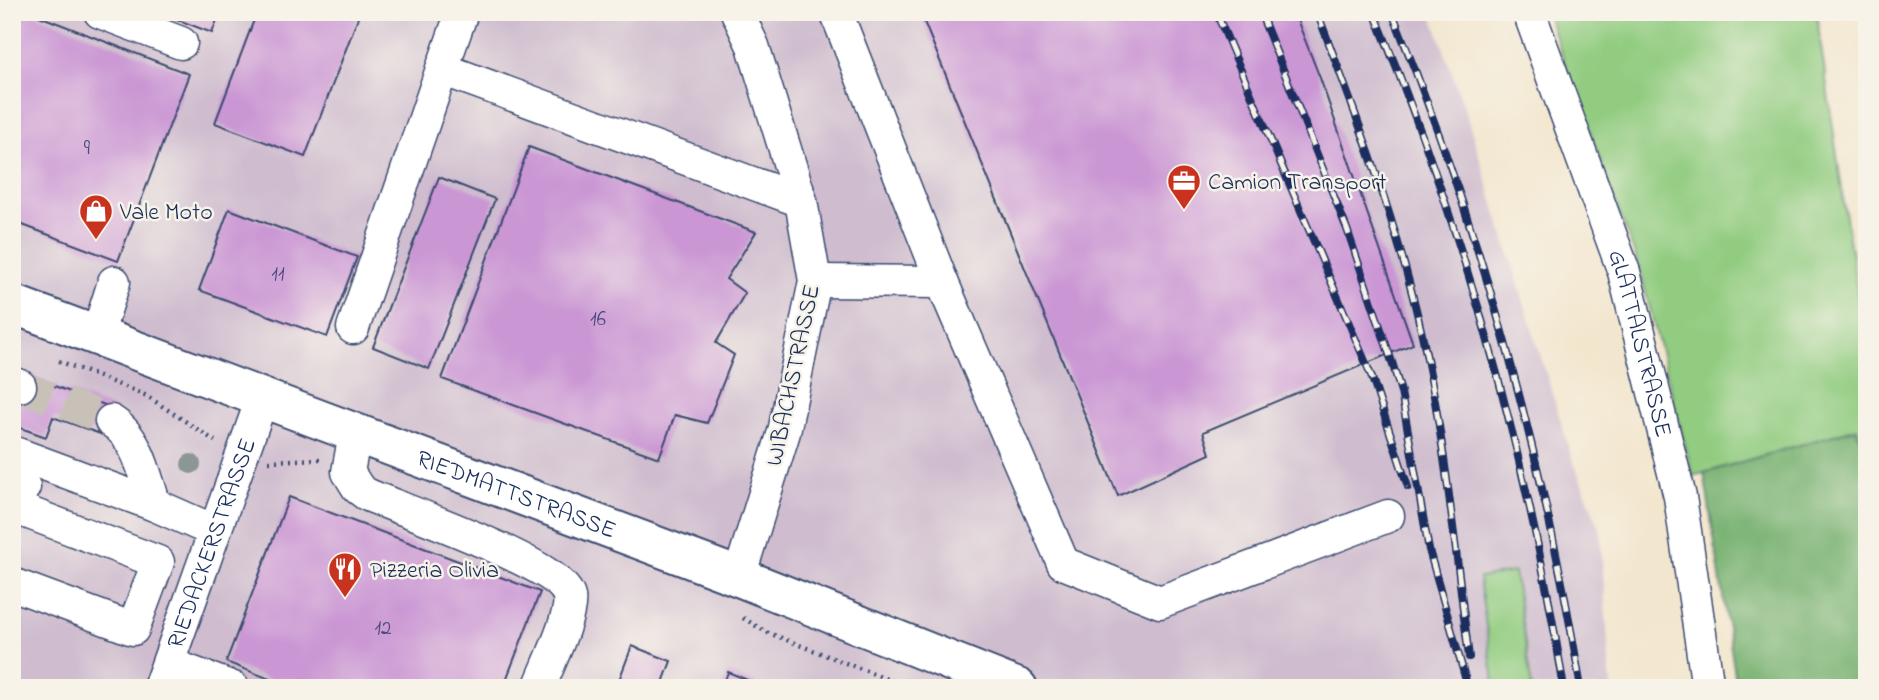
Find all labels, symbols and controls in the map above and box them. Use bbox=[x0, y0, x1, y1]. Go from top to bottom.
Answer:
house number: 9 bbox=[84, 134, 91, 164]
office icon: Camion Transport bbox=[1165, 162, 1203, 211]
place label: Camion Transport bbox=[1208, 166, 1387, 201]
shop icon: Vale Moto bbox=[77, 192, 115, 241]
place label: Vale Moto bbox=[119, 196, 213, 231]
street label: GLATTALSTRASSE bbox=[1597, 245, 1679, 441]
house number: 11 bbox=[271, 260, 285, 290]
street label: WIBACHSTRASSE bbox=[758, 281, 831, 470]
house number: 16 bbox=[590, 305, 606, 335]
street label: RIEDACKERSTRASSE bbox=[159, 434, 267, 654]
street label: RIEDMATTSTRASSE bbox=[411, 442, 620, 549]
restaurant icon: Pizzeria Olivia bbox=[326, 550, 364, 599]
place label: Pizzeria Olivia bbox=[370, 554, 499, 589]
house number: 12 bbox=[374, 614, 392, 644]

